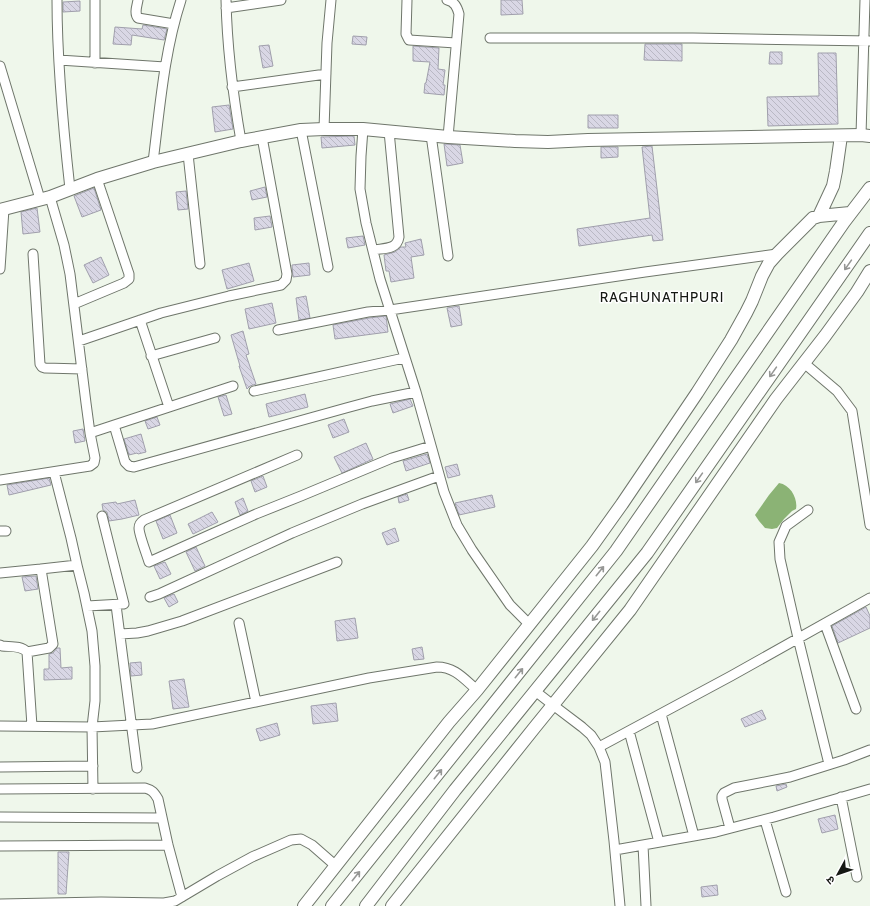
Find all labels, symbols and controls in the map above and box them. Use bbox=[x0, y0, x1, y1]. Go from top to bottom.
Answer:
one-way arrow bbox=[844, 259, 852, 270]
district label: RAGHUNATHPURI bbox=[600, 288, 724, 306]
one-way arrow bbox=[769, 366, 777, 377]
one-way arrow bbox=[695, 473, 703, 484]
one-way arrow bbox=[596, 566, 605, 577]
one-way arrow bbox=[591, 610, 600, 621]
one-way arrow bbox=[515, 667, 524, 678]
one-way arrow bbox=[433, 769, 442, 780]
north arrow bbox=[818, 854, 858, 894]
one-way arrow bbox=[352, 870, 361, 881]
text: उ bbox=[823, 873, 838, 887]

